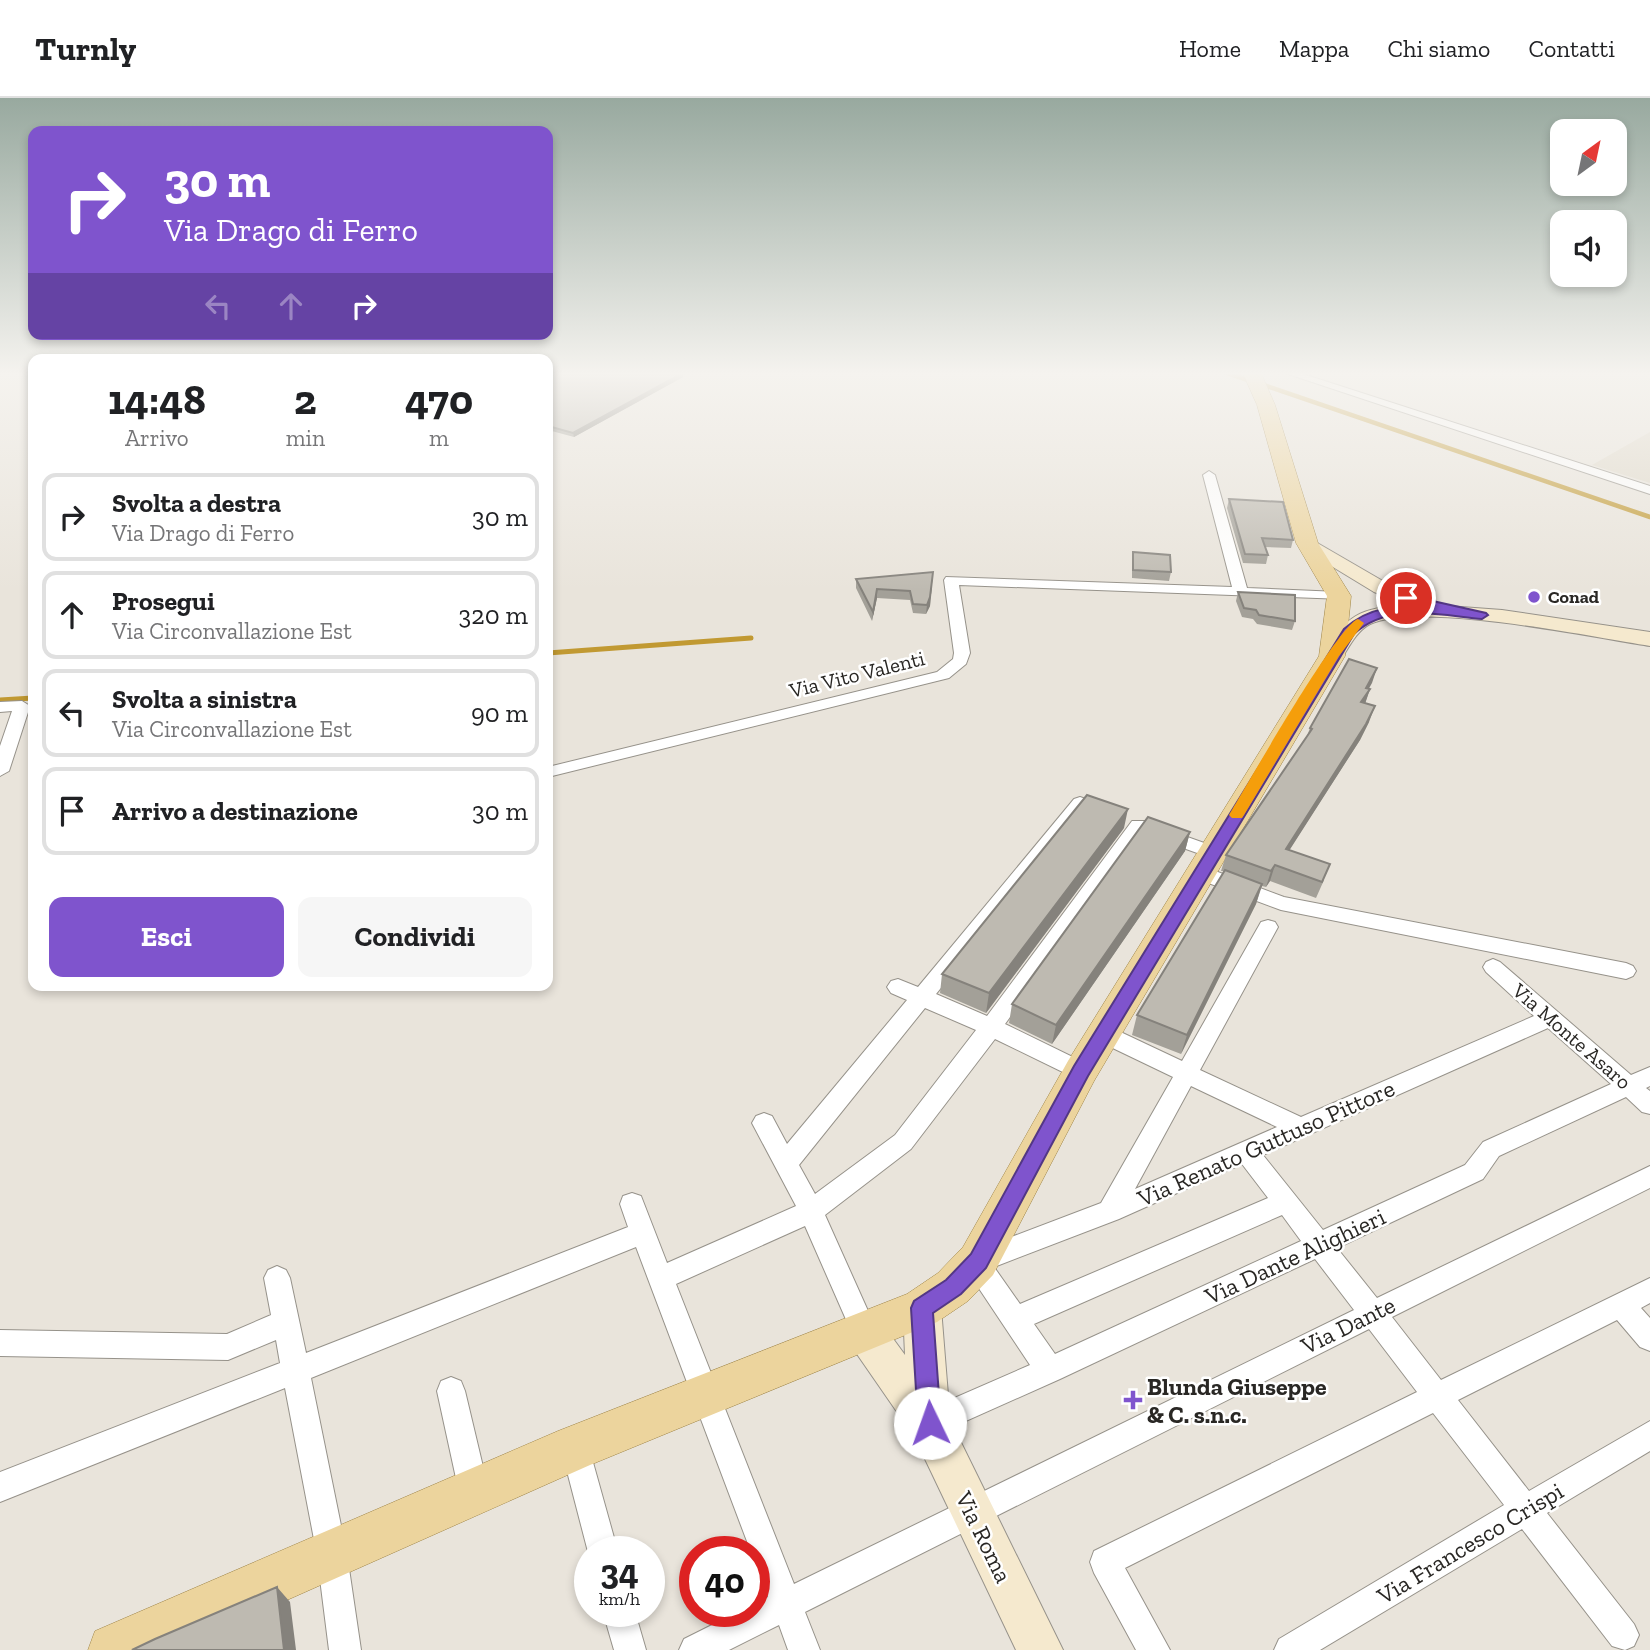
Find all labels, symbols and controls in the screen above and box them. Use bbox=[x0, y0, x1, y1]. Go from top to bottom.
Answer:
text: Turnly bbox=[35, 29, 136, 68]
text: Home bbox=[1179, 34, 1241, 63]
text: Mappa bbox=[1279, 34, 1349, 63]
text: Chi siamo bbox=[1387, 34, 1490, 63]
text: Contatti bbox=[1528, 34, 1615, 63]
north arrow bbox=[1550, 119, 1628, 196]
map controls bbox=[1550, 119, 1627, 287]
text: 30 m bbox=[164, 151, 270, 210]
icon: right bbox=[49, 154, 140, 245]
button: sound bbox=[1550, 210, 1627, 287]
text: Via Drago di Ferro bbox=[164, 211, 418, 249]
icon: left bbox=[199, 287, 237, 325]
icon: ahead bbox=[272, 287, 310, 325]
icon: right bbox=[345, 287, 383, 325]
text: 14:48 bbox=[108, 374, 206, 425]
text: 2 bbox=[294, 374, 317, 425]
text: 470 bbox=[405, 374, 473, 425]
text: Arrivo bbox=[125, 424, 189, 452]
text: min bbox=[286, 424, 325, 452]
text: m bbox=[429, 424, 449, 452]
text: Svolta a destra bbox=[112, 487, 281, 519]
icon: right bbox=[53, 498, 91, 536]
text: 30 m bbox=[472, 501, 528, 533]
text: Via Drago di Ferro bbox=[112, 519, 294, 547]
pin bbox=[1376, 568, 1436, 628]
icon: arrive bbox=[1387, 579, 1425, 617]
text: Prosegui bbox=[112, 585, 215, 617]
place label: Conad bbox=[1548, 586, 1600, 608]
marker: Conad bbox=[1526, 589, 1542, 605]
icon: ahead bbox=[53, 596, 91, 634]
text: 320 m bbox=[459, 599, 528, 631]
text: Via Circonvallazione Est bbox=[112, 617, 352, 645]
street label: Via Vito Valenti bbox=[786, 645, 927, 703]
text: Svolta a sinistra bbox=[112, 683, 297, 715]
icon: left bbox=[53, 694, 91, 732]
text: 90 m bbox=[471, 697, 528, 729]
text: Via Circonvallazione Est bbox=[112, 715, 352, 743]
icon: arrive bbox=[53, 792, 91, 830]
text: Arrivo a destinazione bbox=[112, 795, 358, 827]
text: 30 m bbox=[472, 795, 528, 827]
button: Esci bbox=[49, 897, 284, 977]
button: Condividi bbox=[298, 897, 532, 977]
street label: Via Monte Asaro bbox=[1507, 977, 1636, 1094]
street label: Via Renato Guttuso Pittore bbox=[1132, 1073, 1399, 1213]
street label: Via Dante Alighieri bbox=[1199, 1201, 1390, 1311]
street label: Via Dante bbox=[1295, 1290, 1400, 1361]
place label: Blunda Giuseppe & C. s.n.c. bbox=[1147, 1372, 1327, 1429]
position arrow bbox=[893, 1386, 967, 1460]
marker: Blunda Giuseppe & C. s.n.c. bbox=[1125, 1392, 1141, 1408]
street label: Via Francesco Crispi bbox=[1371, 1476, 1569, 1611]
street label: Via Roma bbox=[949, 1486, 1019, 1588]
speed limit sign: 40 bbox=[679, 1536, 770, 1627]
text: 34 bbox=[600, 1551, 639, 1593]
text: km/h bbox=[599, 1588, 640, 1610]

